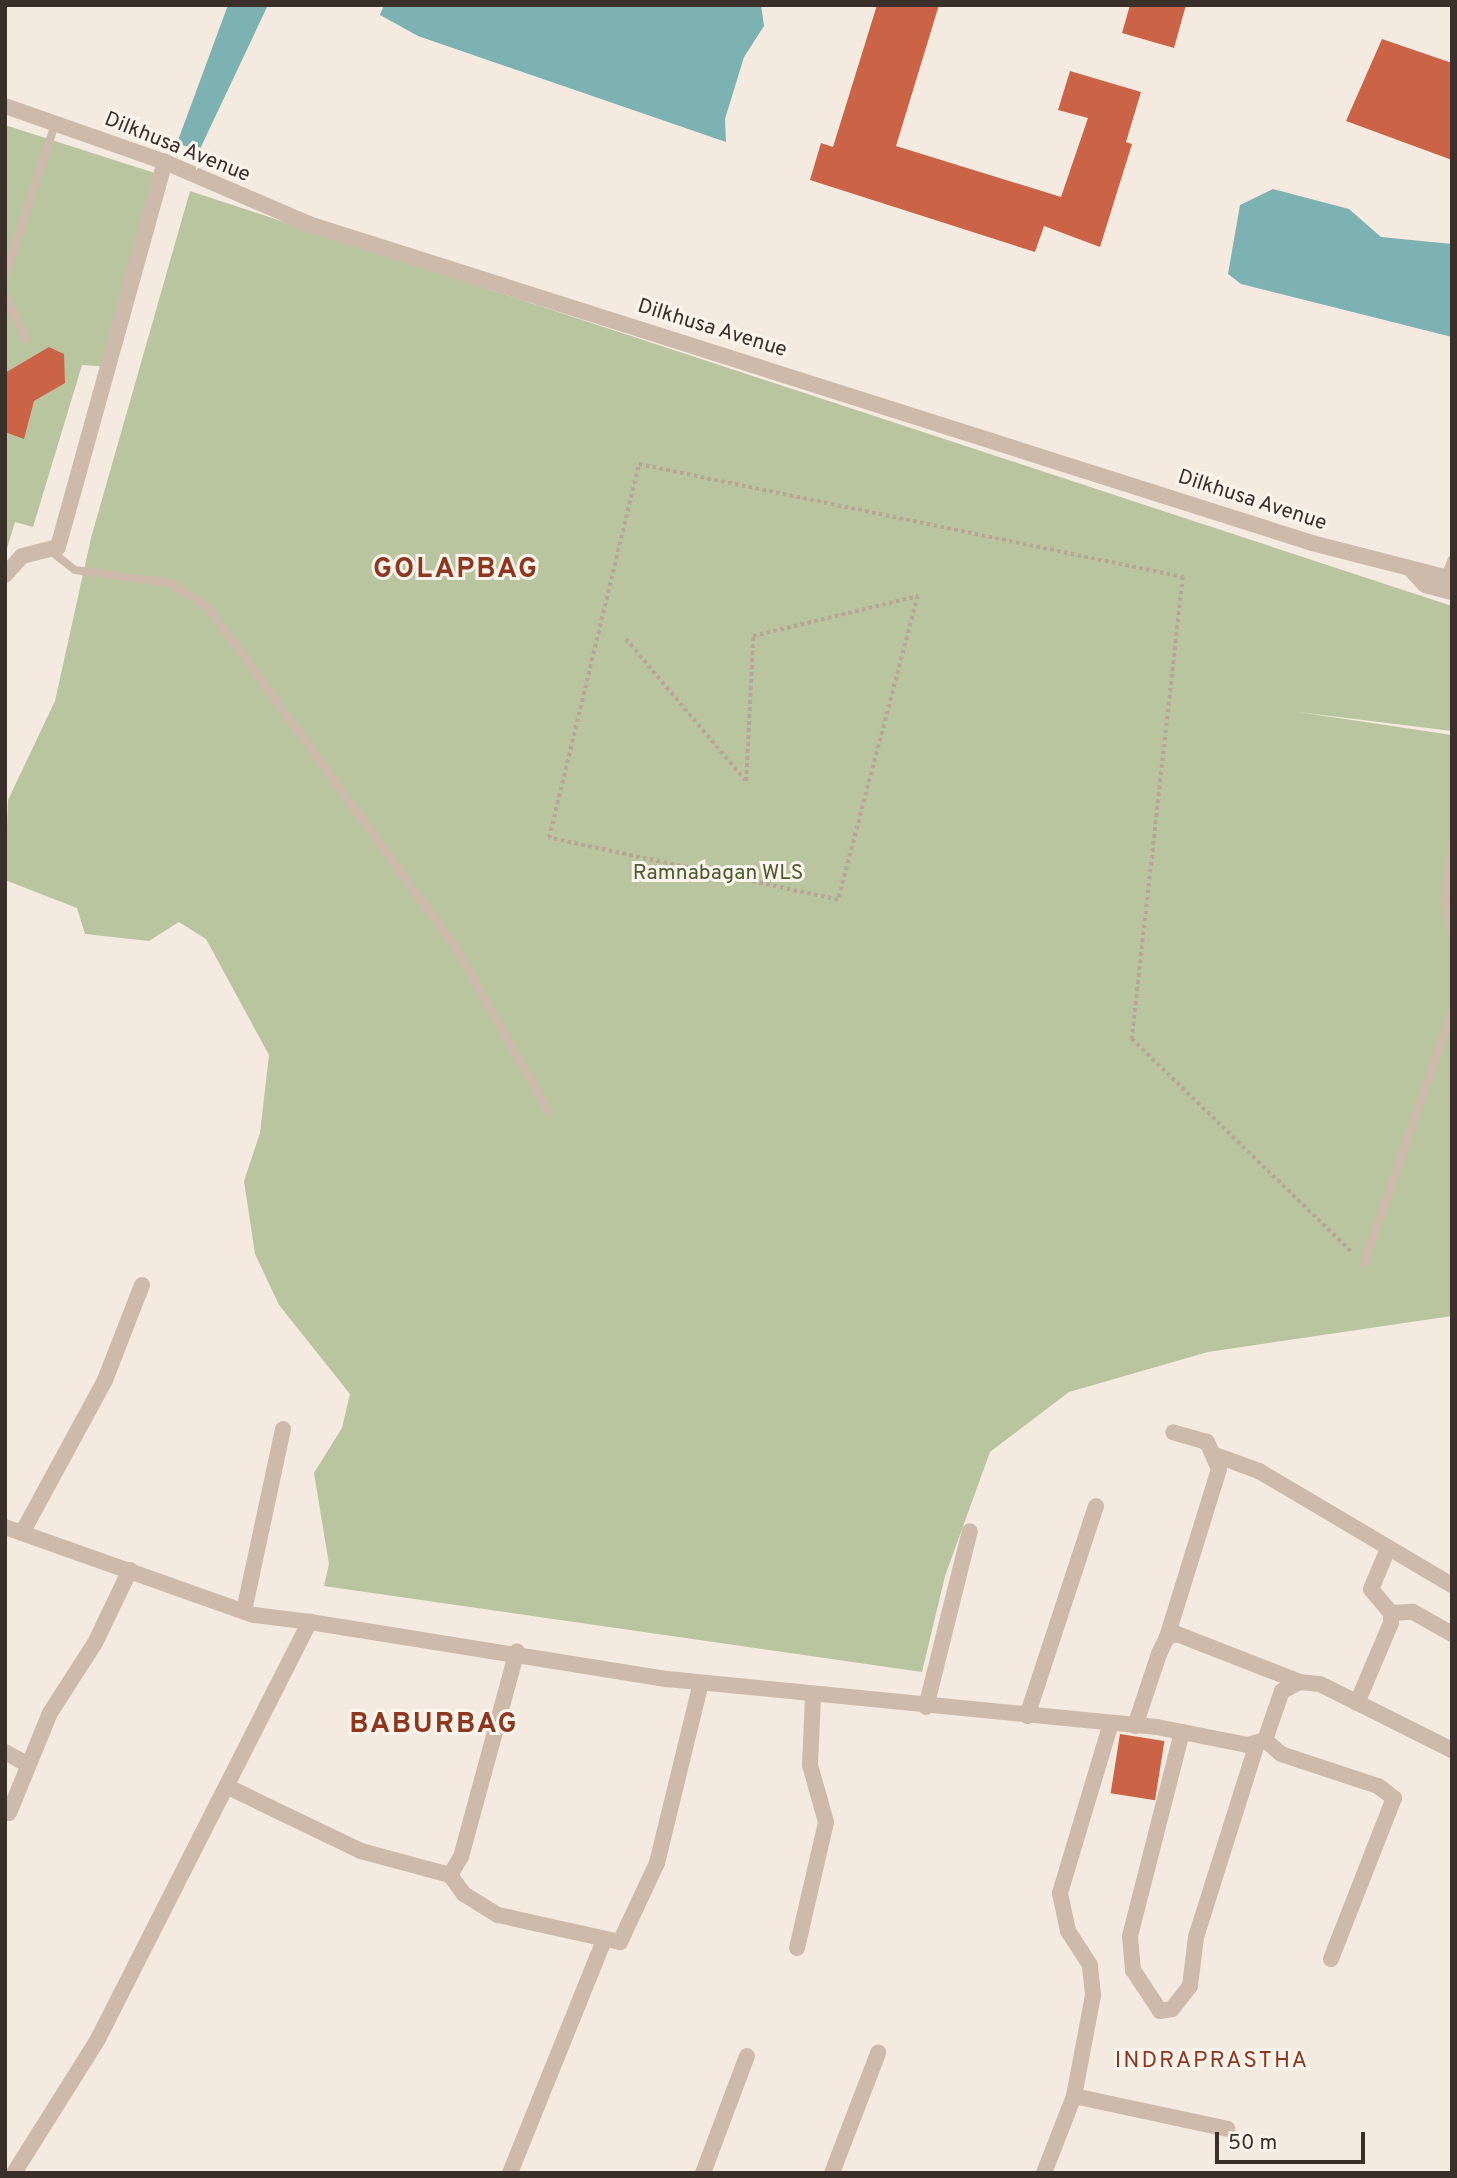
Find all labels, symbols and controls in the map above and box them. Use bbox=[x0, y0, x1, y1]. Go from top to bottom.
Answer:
street label: Dilkhusa Avenue bbox=[100, 107, 254, 189]
street label: Dilkhusa Avenue bbox=[634, 294, 790, 364]
street label: Dilkhusa Avenue bbox=[1174, 465, 1330, 537]
district label: GOLAPBAG bbox=[374, 553, 538, 587]
park label: Ramnabagan WLS bbox=[632, 861, 804, 887]
district label: BABURBAG bbox=[350, 1708, 518, 1742]
district label: INDRAPRASTHA bbox=[1116, 2048, 1308, 2076]
scale bar bbox=[1219, 2118, 1370, 2162]
text: 50 m bbox=[1228, 2130, 1277, 2157]

